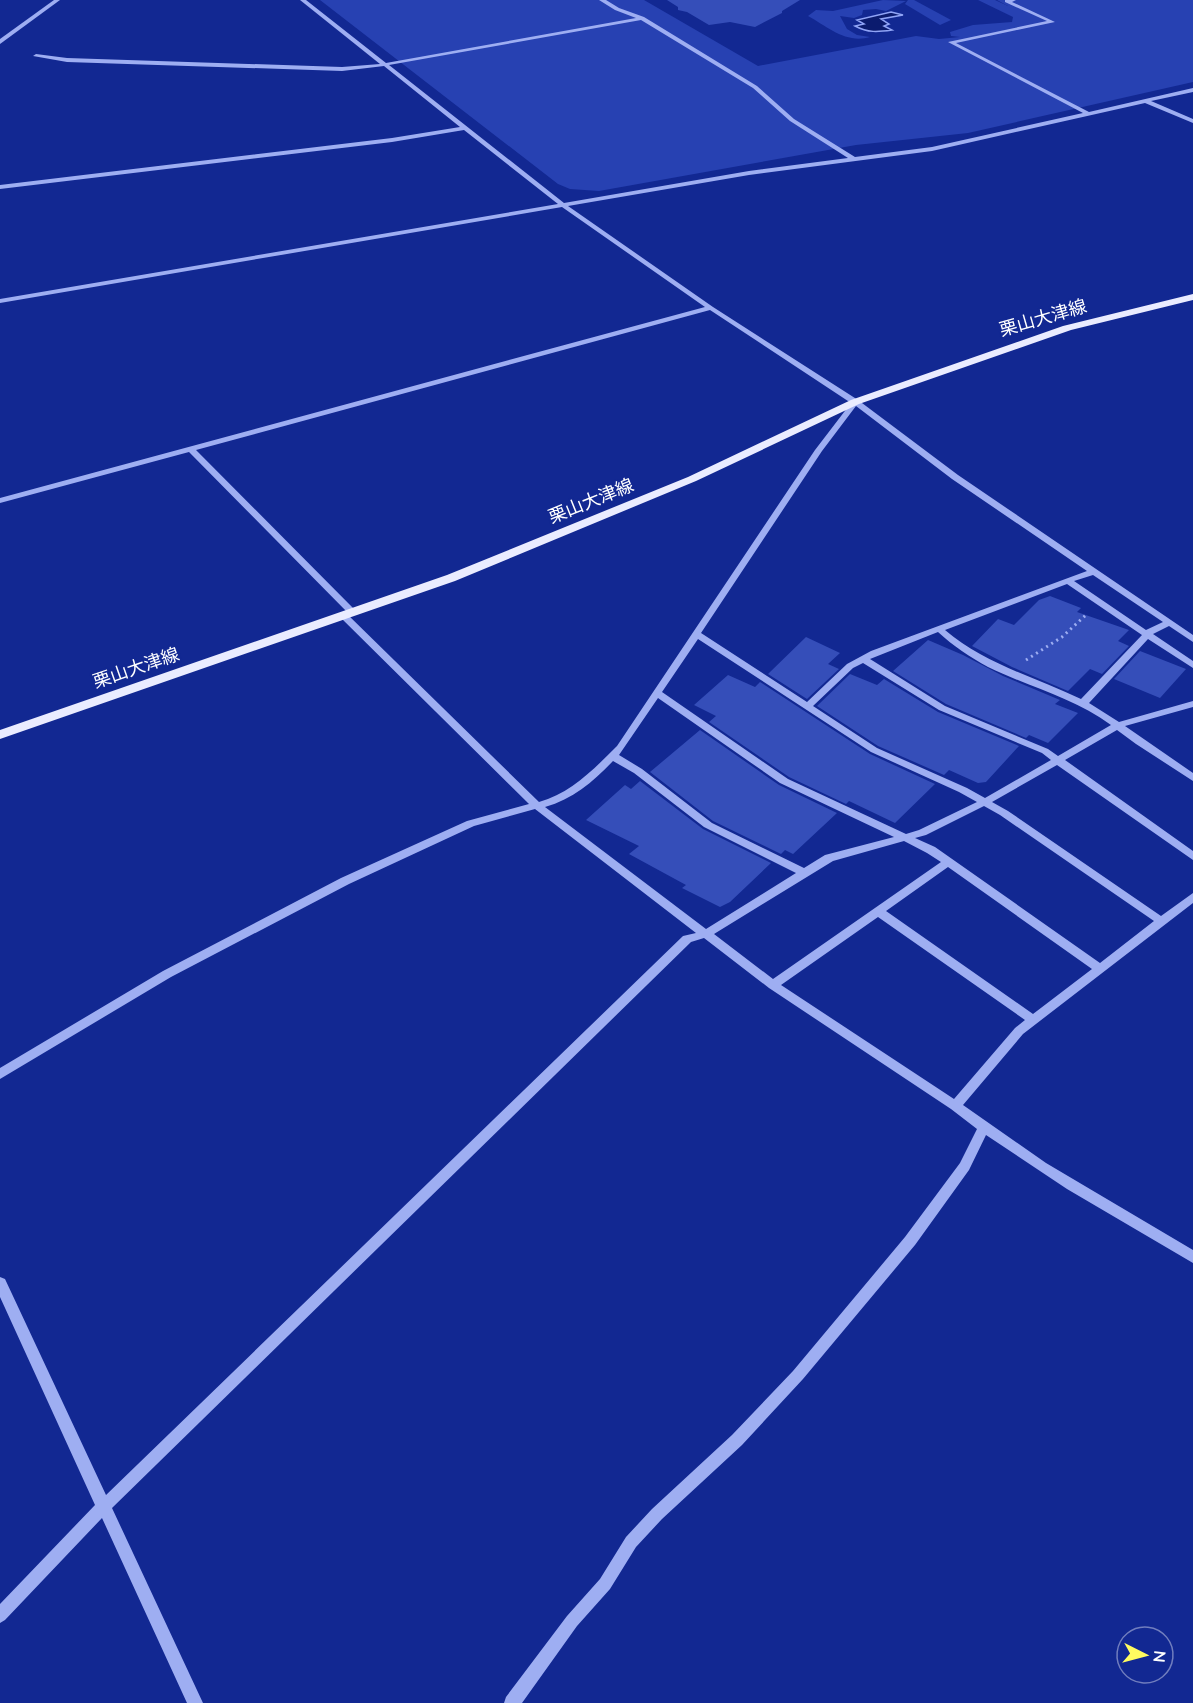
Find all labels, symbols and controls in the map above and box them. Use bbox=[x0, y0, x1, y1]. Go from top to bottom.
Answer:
street label: 栗山大津線 bbox=[996, 294, 1090, 342]
street label: 栗山大津線 bbox=[545, 473, 637, 529]
street label: 栗山大津線 bbox=[90, 642, 182, 694]
north arrow bbox=[1115, 1625, 1175, 1685]
text: N bbox=[1147, 1649, 1170, 1664]

